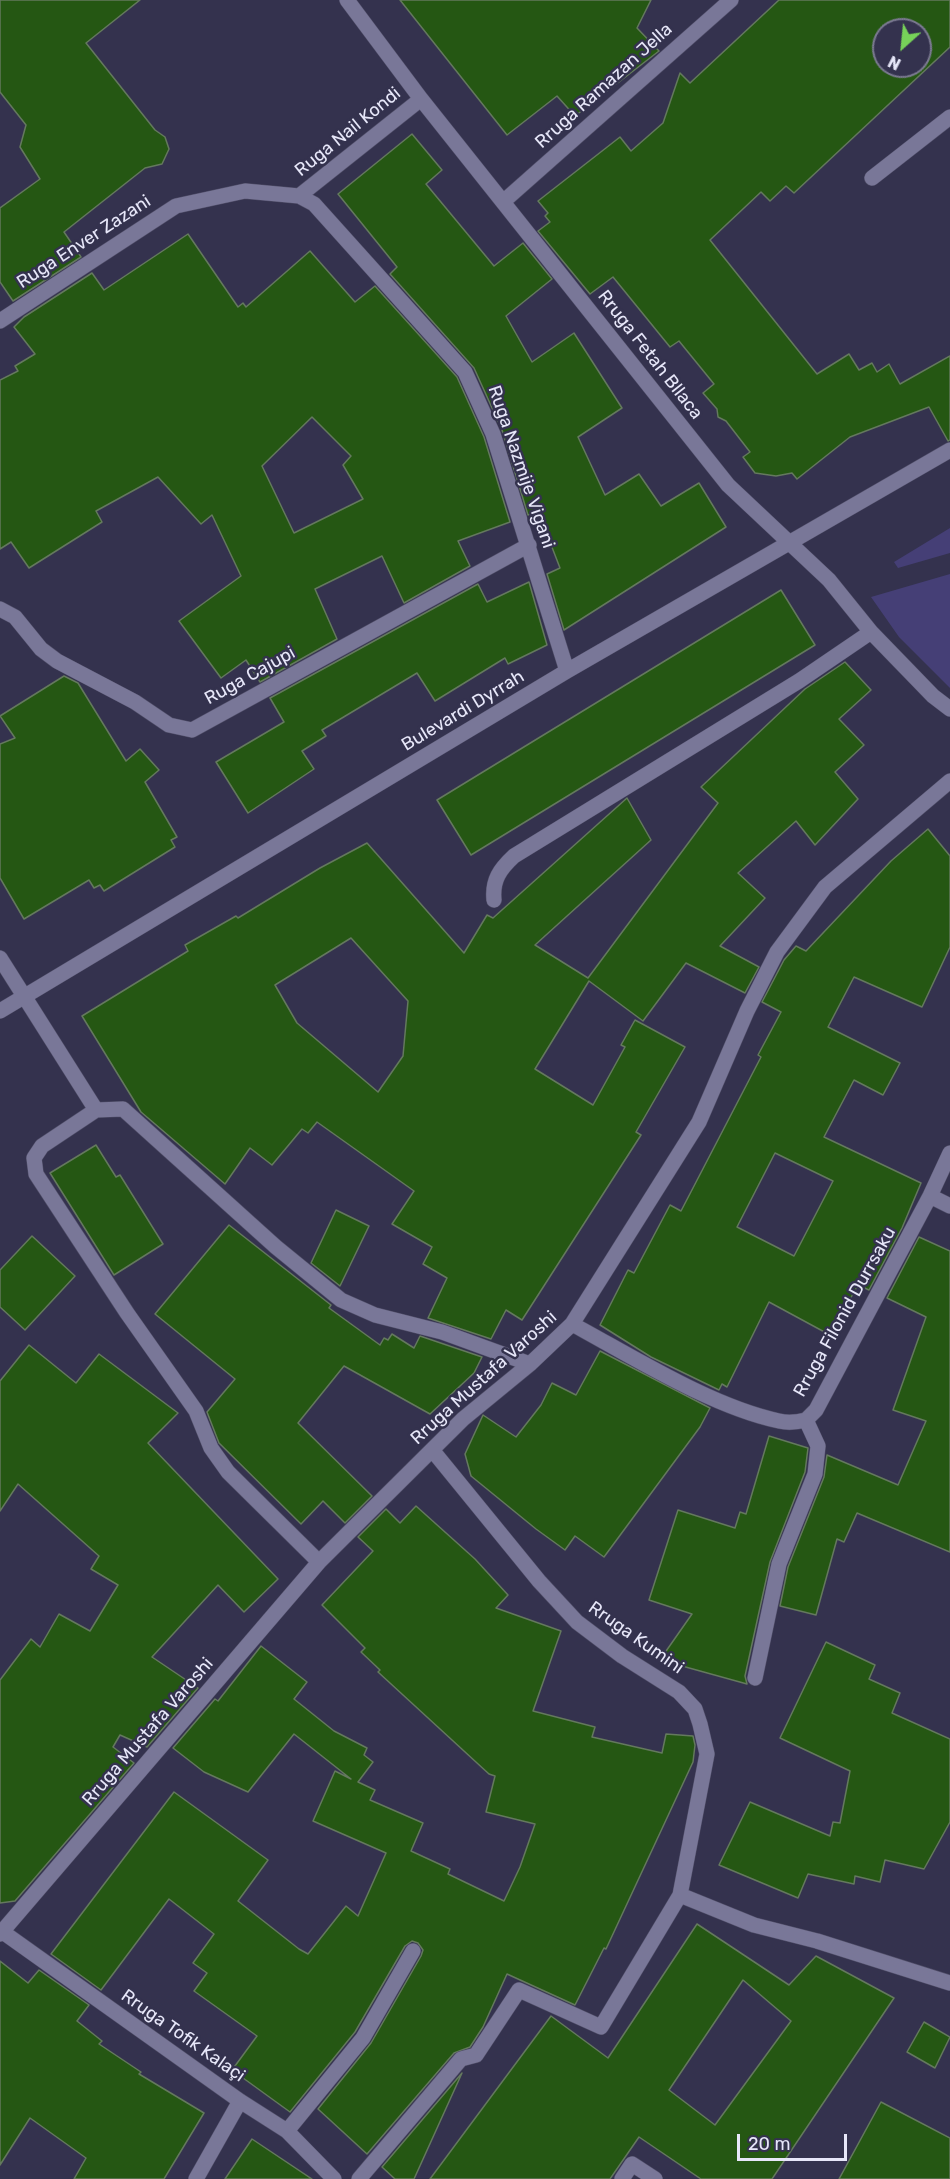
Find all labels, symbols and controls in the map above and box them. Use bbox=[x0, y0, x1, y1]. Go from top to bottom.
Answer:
north arrow bbox=[872, 18, 932, 78]
street label: Rruga Ramazan Jella bbox=[531, 19, 677, 153]
text: N bbox=[885, 52, 904, 74]
street label: Ruga Nail Kondi bbox=[291, 83, 405, 181]
street label: Ruga Enver Zazani bbox=[13, 191, 155, 293]
street label: Rruga Fetah Bllaca bbox=[593, 286, 707, 424]
street label: Ruga Nazmije Vigani bbox=[483, 383, 559, 551]
street label: Ruga Cajupi bbox=[201, 642, 299, 710]
street label: Bulevardi Dyrrah bbox=[398, 666, 528, 756]
street label: Rruga Filonid Durrsaku bbox=[789, 1223, 901, 1401]
street label: Rruga Mustafa Varoshi bbox=[407, 1307, 561, 1449]
street label: Rruga Kumini bbox=[584, 1597, 688, 1679]
street label: Rruga Mustafa Varoshi bbox=[78, 1654, 218, 1810]
street label: Rruga Tofik Kalaçi bbox=[117, 1985, 249, 2087]
scale bar bbox=[740, 2122, 850, 2160]
text: 20 m bbox=[748, 2133, 790, 2155]

